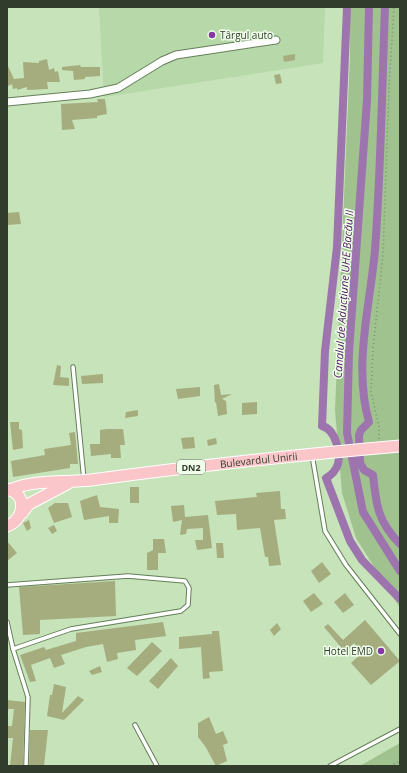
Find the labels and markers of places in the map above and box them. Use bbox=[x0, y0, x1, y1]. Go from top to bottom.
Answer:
place label: Târgul auto bbox=[220, 28, 273, 42]
marker: Târgul auto bbox=[207, 30, 217, 40]
place label: Hotel EMD bbox=[324, 644, 373, 658]
marker: Hotel EMD bbox=[376, 646, 386, 656]

